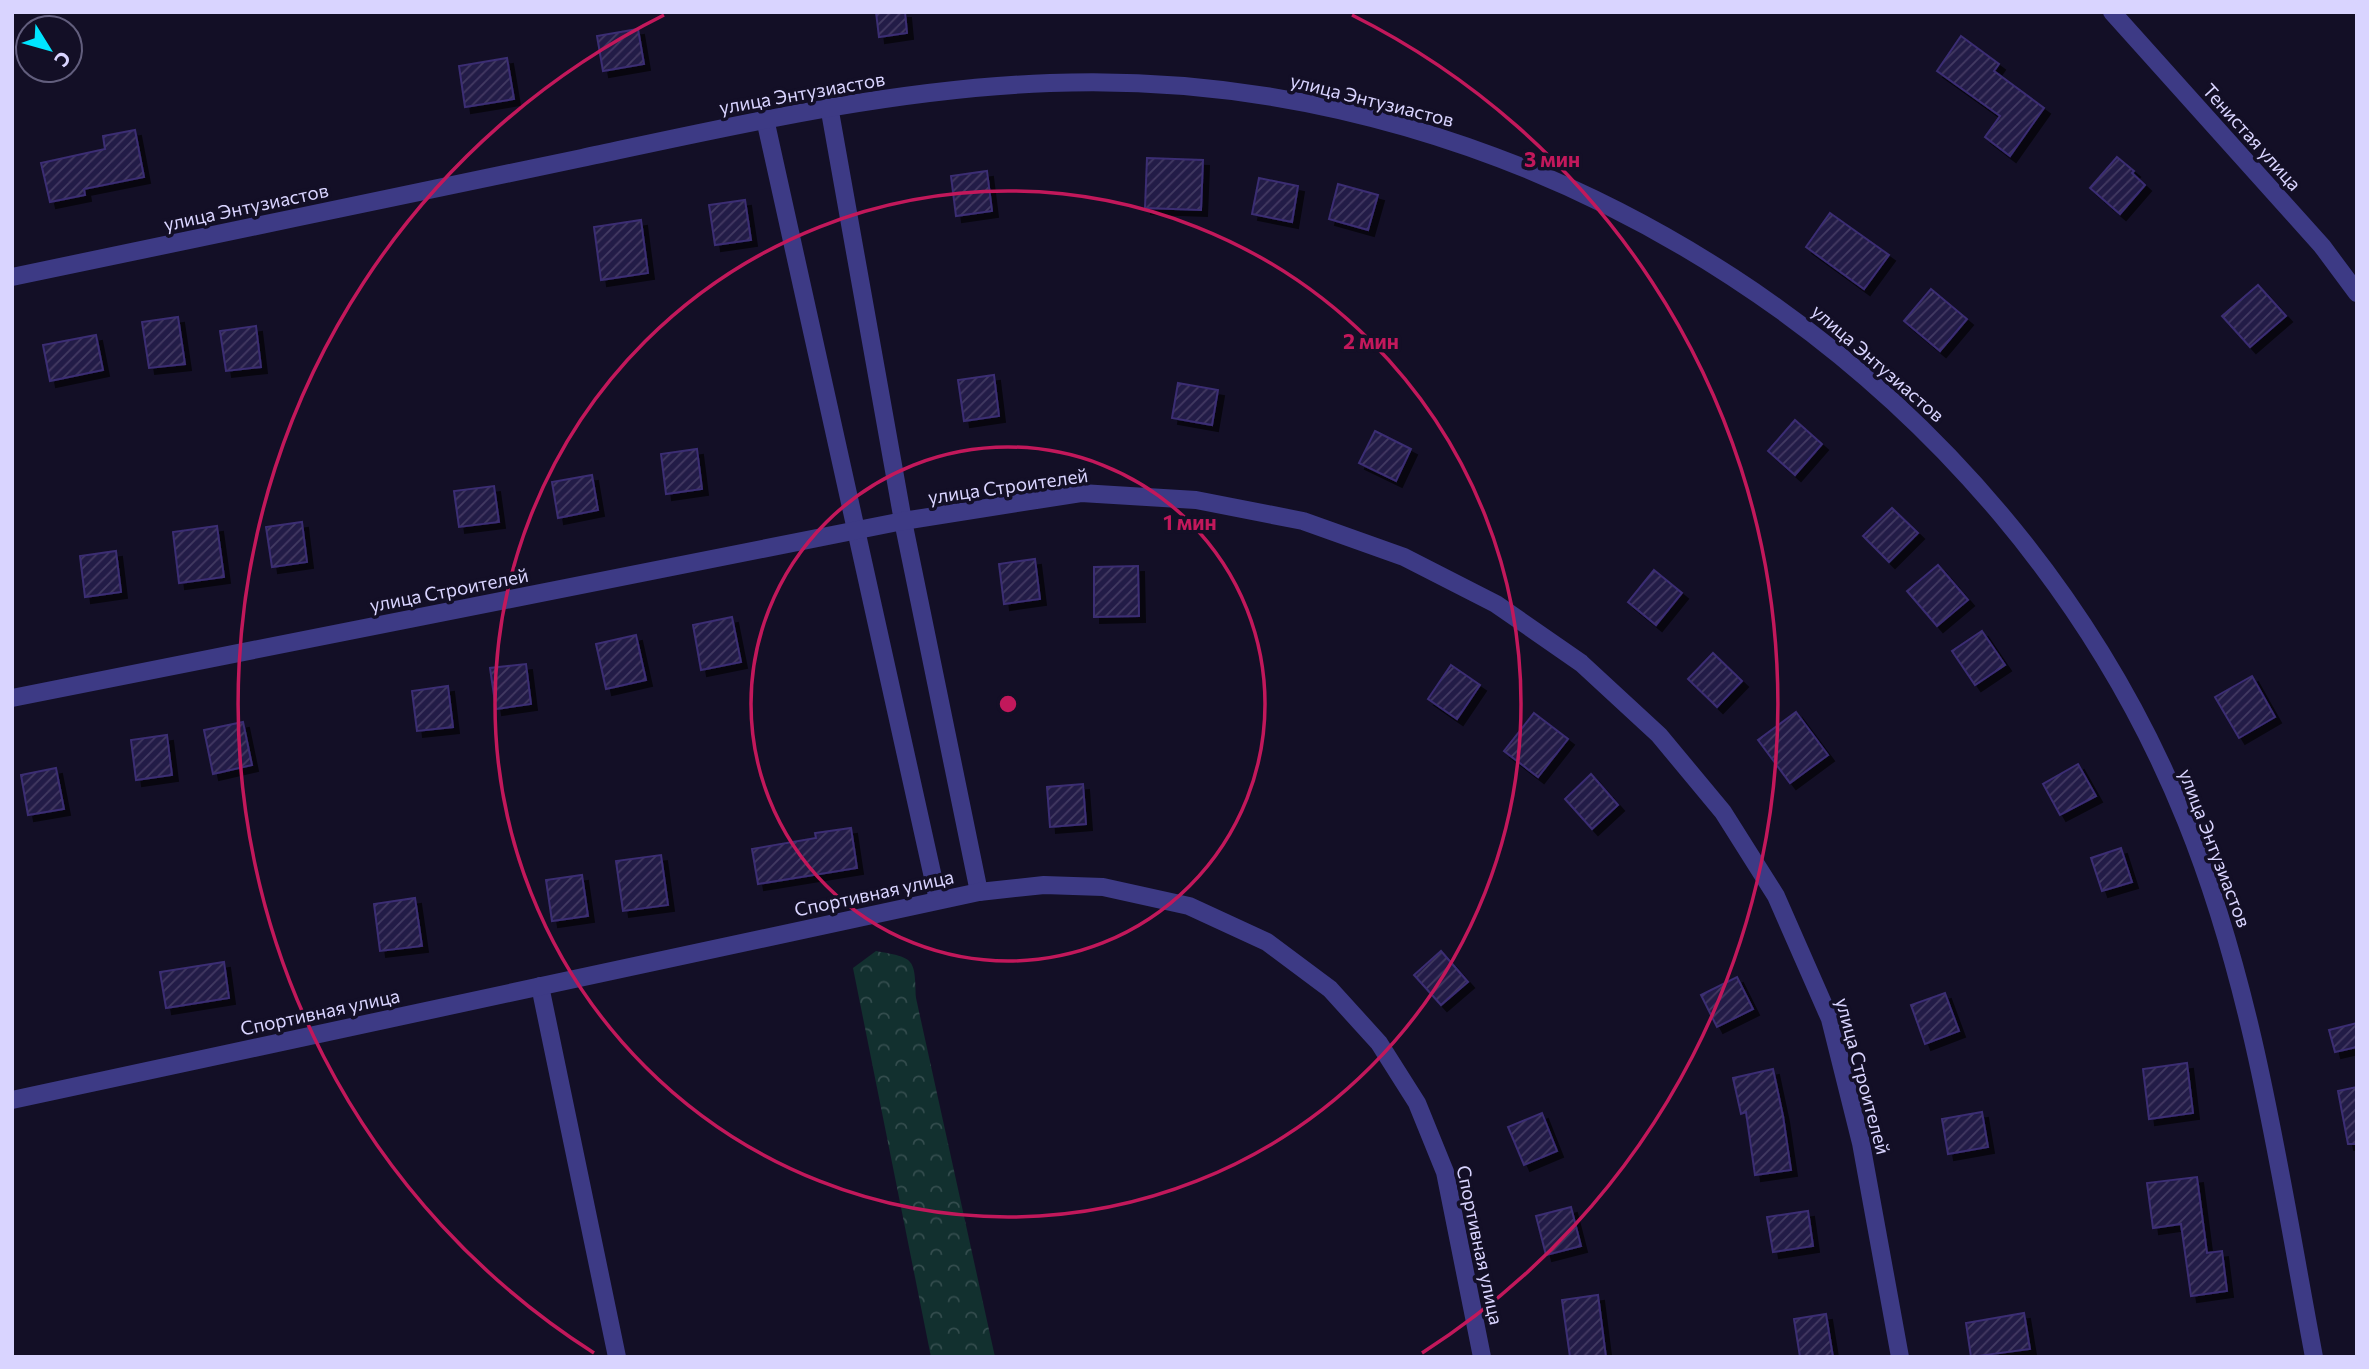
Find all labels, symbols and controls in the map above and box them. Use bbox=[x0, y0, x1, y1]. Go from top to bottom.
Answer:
north arrow bbox=[14, 14, 84, 84]
text: С bbox=[50, 47, 76, 72]
street label: улица Энтузиастов bbox=[717, 67, 887, 118]
street label: улица Энтузиастов bbox=[1288, 68, 1456, 131]
street label: Тенистая улица bbox=[2198, 78, 2306, 195]
text: 3 мин bbox=[1524, 146, 1580, 171]
street label: улица Энтузиастов bbox=[161, 178, 330, 235]
street label: улица Энтузиастов bbox=[1807, 299, 1949, 426]
text: 2 мин bbox=[1343, 328, 1399, 353]
street label: улица Строителей bbox=[926, 463, 1089, 508]
text: 1 мин bbox=[1163, 509, 1217, 534]
street label: улица Строителей bbox=[368, 563, 530, 616]
centre of rings bbox=[996, 692, 1020, 716]
street label: улица Энтузиастов bbox=[2175, 765, 2256, 930]
street label: Спортивная улица bbox=[792, 864, 956, 921]
street label: Спортивная улица bbox=[238, 983, 402, 1040]
street label: улица Строителей bbox=[1831, 995, 1895, 1157]
street label: Спортивная улица bbox=[1452, 1163, 1509, 1327]

